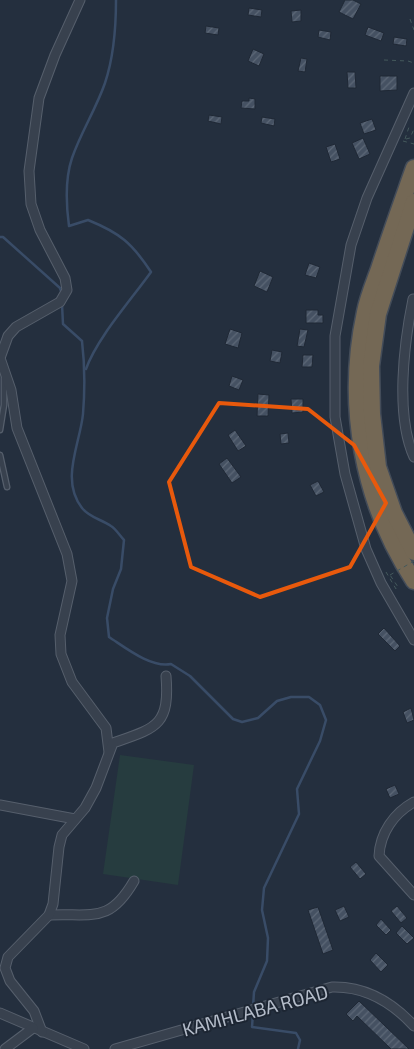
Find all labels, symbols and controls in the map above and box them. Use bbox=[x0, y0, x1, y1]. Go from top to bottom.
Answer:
street label: KAMHLABA ROAD bbox=[179, 979, 331, 1041]

